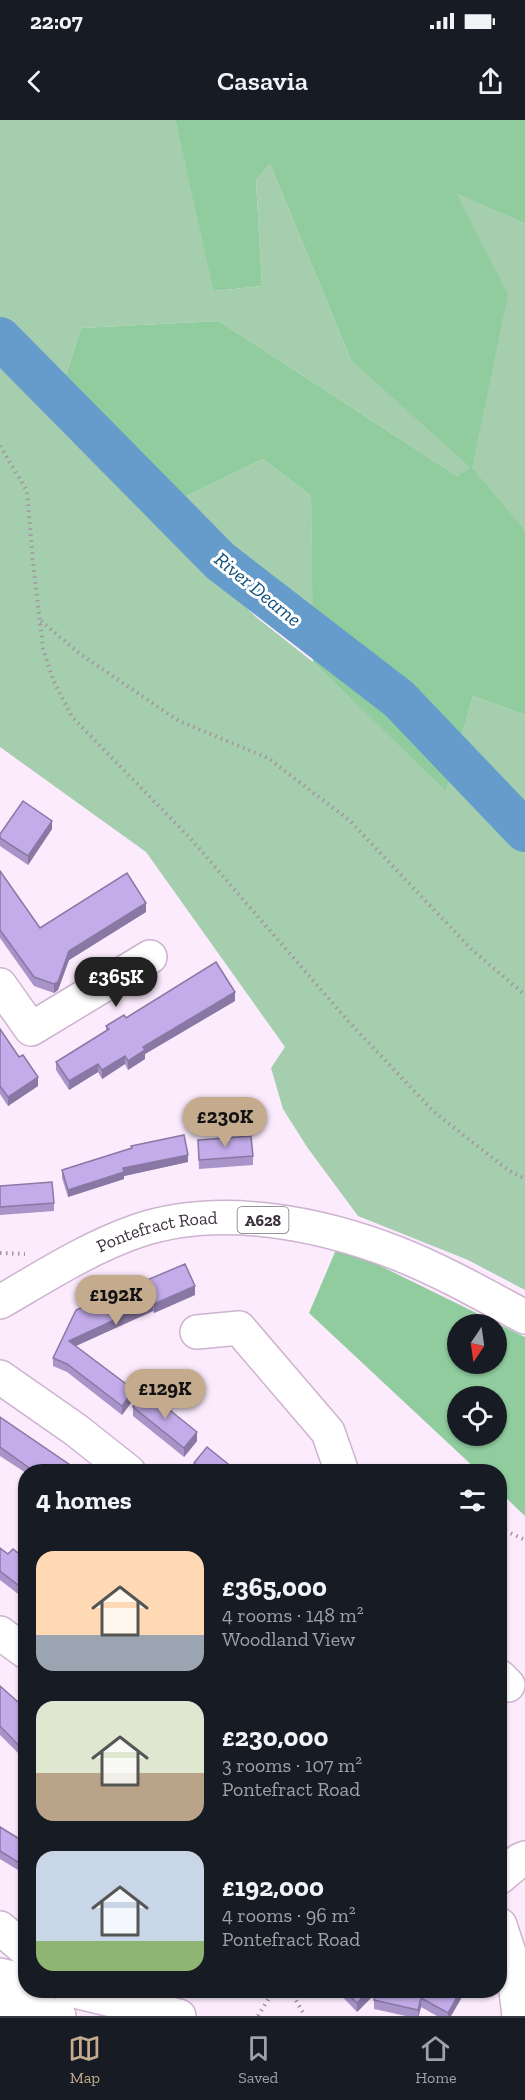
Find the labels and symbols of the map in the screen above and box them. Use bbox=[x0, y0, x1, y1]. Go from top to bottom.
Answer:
water label: River Dearne bbox=[210, 547, 306, 631]
pin: £365K bbox=[74, 957, 158, 1008]
pin: £230K bbox=[183, 1097, 267, 1148]
street label: Pontefract Road bbox=[93, 1207, 218, 1257]
road number: A628 bbox=[238, 1207, 288, 1233]
pin: £192K bbox=[74, 1275, 158, 1326]
north arrow bbox=[447, 1314, 507, 1374]
pin: £129K bbox=[123, 1369, 207, 1420]

